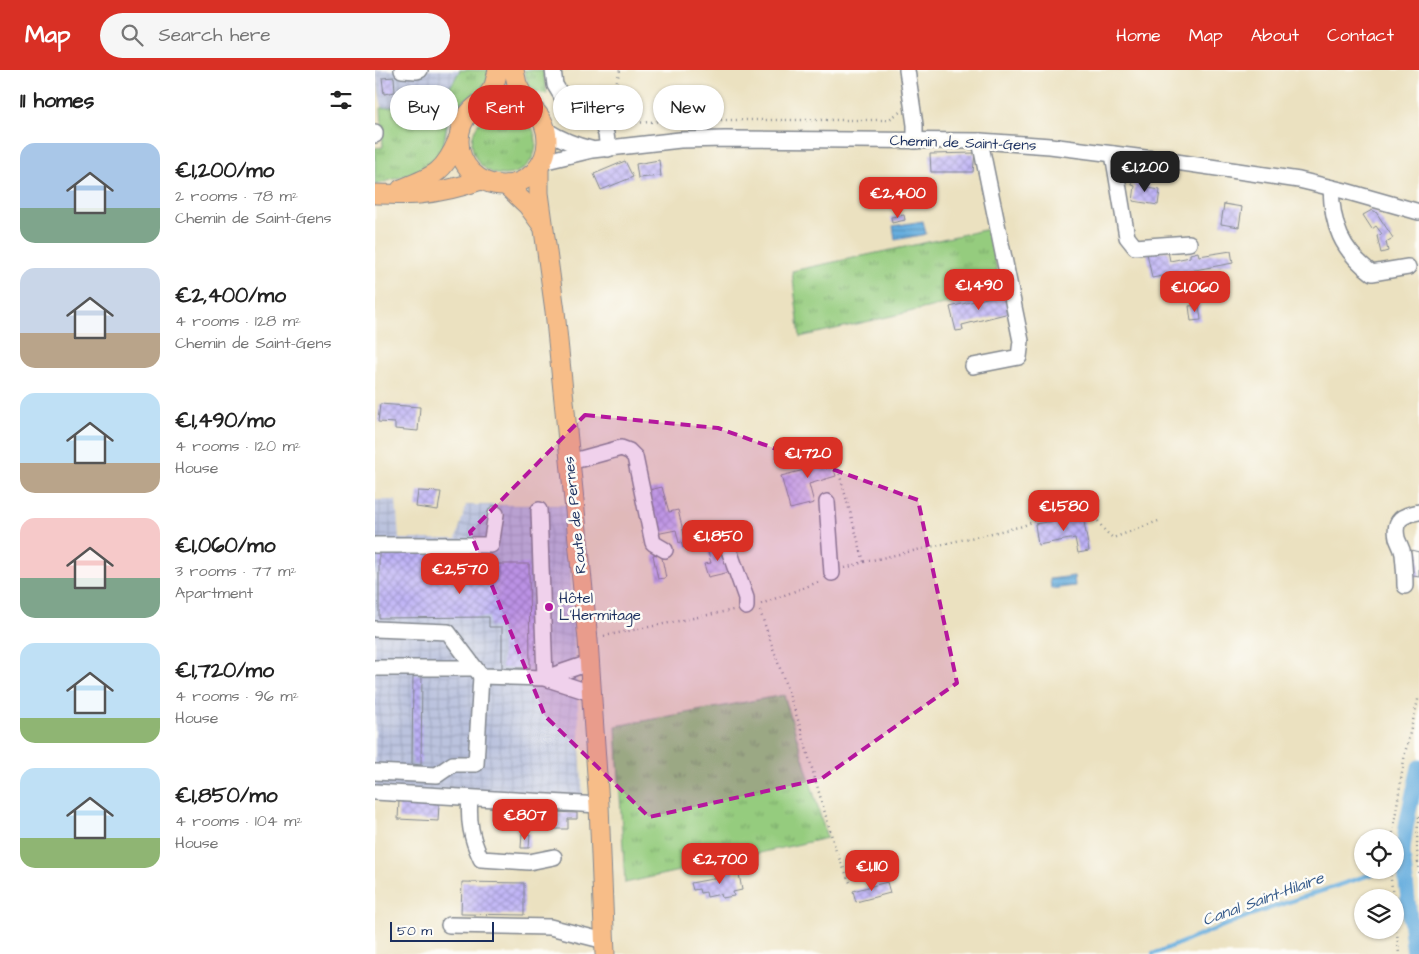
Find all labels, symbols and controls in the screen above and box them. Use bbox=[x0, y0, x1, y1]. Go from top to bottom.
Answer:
search box bbox=[100, 13, 450, 58]
text: Map bbox=[25, 18, 70, 52]
icon: search bbox=[118, 21, 146, 49]
text: Search here bbox=[158, 22, 271, 49]
text: Home bbox=[1116, 23, 1161, 48]
text: Map bbox=[1189, 23, 1223, 48]
text: About bbox=[1251, 23, 1299, 48]
text: Contact bbox=[1327, 23, 1394, 48]
chip: Buy bbox=[390, 85, 458, 130]
chip: Rent bbox=[468, 85, 543, 130]
chip: Filters bbox=[553, 85, 643, 130]
chip: New bbox=[653, 85, 724, 130]
text: 11 homes bbox=[20, 86, 94, 115]
icon: filters bbox=[327, 86, 355, 114]
street label: Chemin de Saint-Gens bbox=[889, 130, 1037, 156]
pin: €1,200 bbox=[1104, 150, 1186, 193]
text: €1,200/mo bbox=[175, 156, 274, 185]
text: €1,200 bbox=[1122, 156, 1168, 178]
icon: home bbox=[60, 163, 120, 223]
pin: €2,400 bbox=[857, 176, 939, 219]
text: €2,400 bbox=[870, 182, 926, 204]
text: 2 rooms · 78 m² bbox=[175, 185, 298, 207]
text: Chemin de Saint-Gens bbox=[175, 207, 332, 229]
pin: €1,490 bbox=[938, 268, 1020, 311]
pin: €1,060 bbox=[1154, 270, 1236, 313]
text: €1,490 bbox=[955, 274, 1003, 296]
text: €1,060 bbox=[1171, 276, 1219, 298]
text: €2,400/mo bbox=[175, 281, 286, 310]
icon: home bbox=[60, 288, 120, 348]
text: 4 rooms · 128 m² bbox=[175, 310, 301, 332]
text: Chemin de Saint-Gens bbox=[175, 332, 332, 354]
text: €1,490/mo bbox=[175, 406, 275, 435]
icon: home bbox=[60, 413, 120, 473]
text: 4 rooms · 120 m² bbox=[175, 435, 301, 457]
pin: €1,720 bbox=[767, 436, 849, 479]
text: €1,720 bbox=[785, 442, 831, 464]
street label: Route de Pernes bbox=[558, 455, 592, 575]
text: House bbox=[175, 457, 219, 479]
pin: €1,580 bbox=[1023, 490, 1105, 532]
text: €1,580 bbox=[1039, 495, 1089, 517]
pin: €1,850 bbox=[677, 520, 759, 562]
text: €1,850 bbox=[693, 525, 743, 547]
text: €1,060/mo bbox=[175, 531, 276, 560]
icon: home bbox=[60, 538, 120, 598]
pin: €2,570 bbox=[419, 552, 501, 595]
text: €2,570 bbox=[432, 558, 488, 580]
text: 3 rooms · 77 m² bbox=[175, 560, 296, 582]
text: Apartment bbox=[175, 582, 253, 604]
place label: Hôtel L'Hermitage bbox=[559, 588, 641, 627]
marker: Hôtel L'Hermitage bbox=[543, 601, 555, 613]
text: €1,720/mo bbox=[175, 656, 274, 685]
icon: home bbox=[60, 663, 120, 723]
text: 4 rooms · 96 m² bbox=[175, 685, 299, 707]
text: House bbox=[175, 707, 219, 729]
text: €1,850/mo bbox=[175, 781, 278, 810]
icon: home bbox=[60, 788, 120, 848]
pin: €807 bbox=[495, 798, 555, 841]
text: €807 bbox=[503, 804, 547, 826]
text: 4 rooms · 104 m² bbox=[175, 810, 303, 832]
map controls bbox=[1354, 829, 1404, 939]
button: locate bbox=[1354, 829, 1404, 879]
text: House bbox=[175, 832, 219, 854]
pin: €2,700 bbox=[679, 842, 761, 885]
text: €2,700 bbox=[693, 848, 747, 870]
pin: €1,110 bbox=[831, 850, 913, 892]
text: €1,110 bbox=[856, 855, 888, 877]
water label: Canal Saint-Hilaire bbox=[1199, 866, 1328, 931]
button: layers bbox=[1354, 889, 1404, 939]
scale bar bbox=[390, 919, 494, 942]
text: 50 m bbox=[397, 921, 432, 941]

